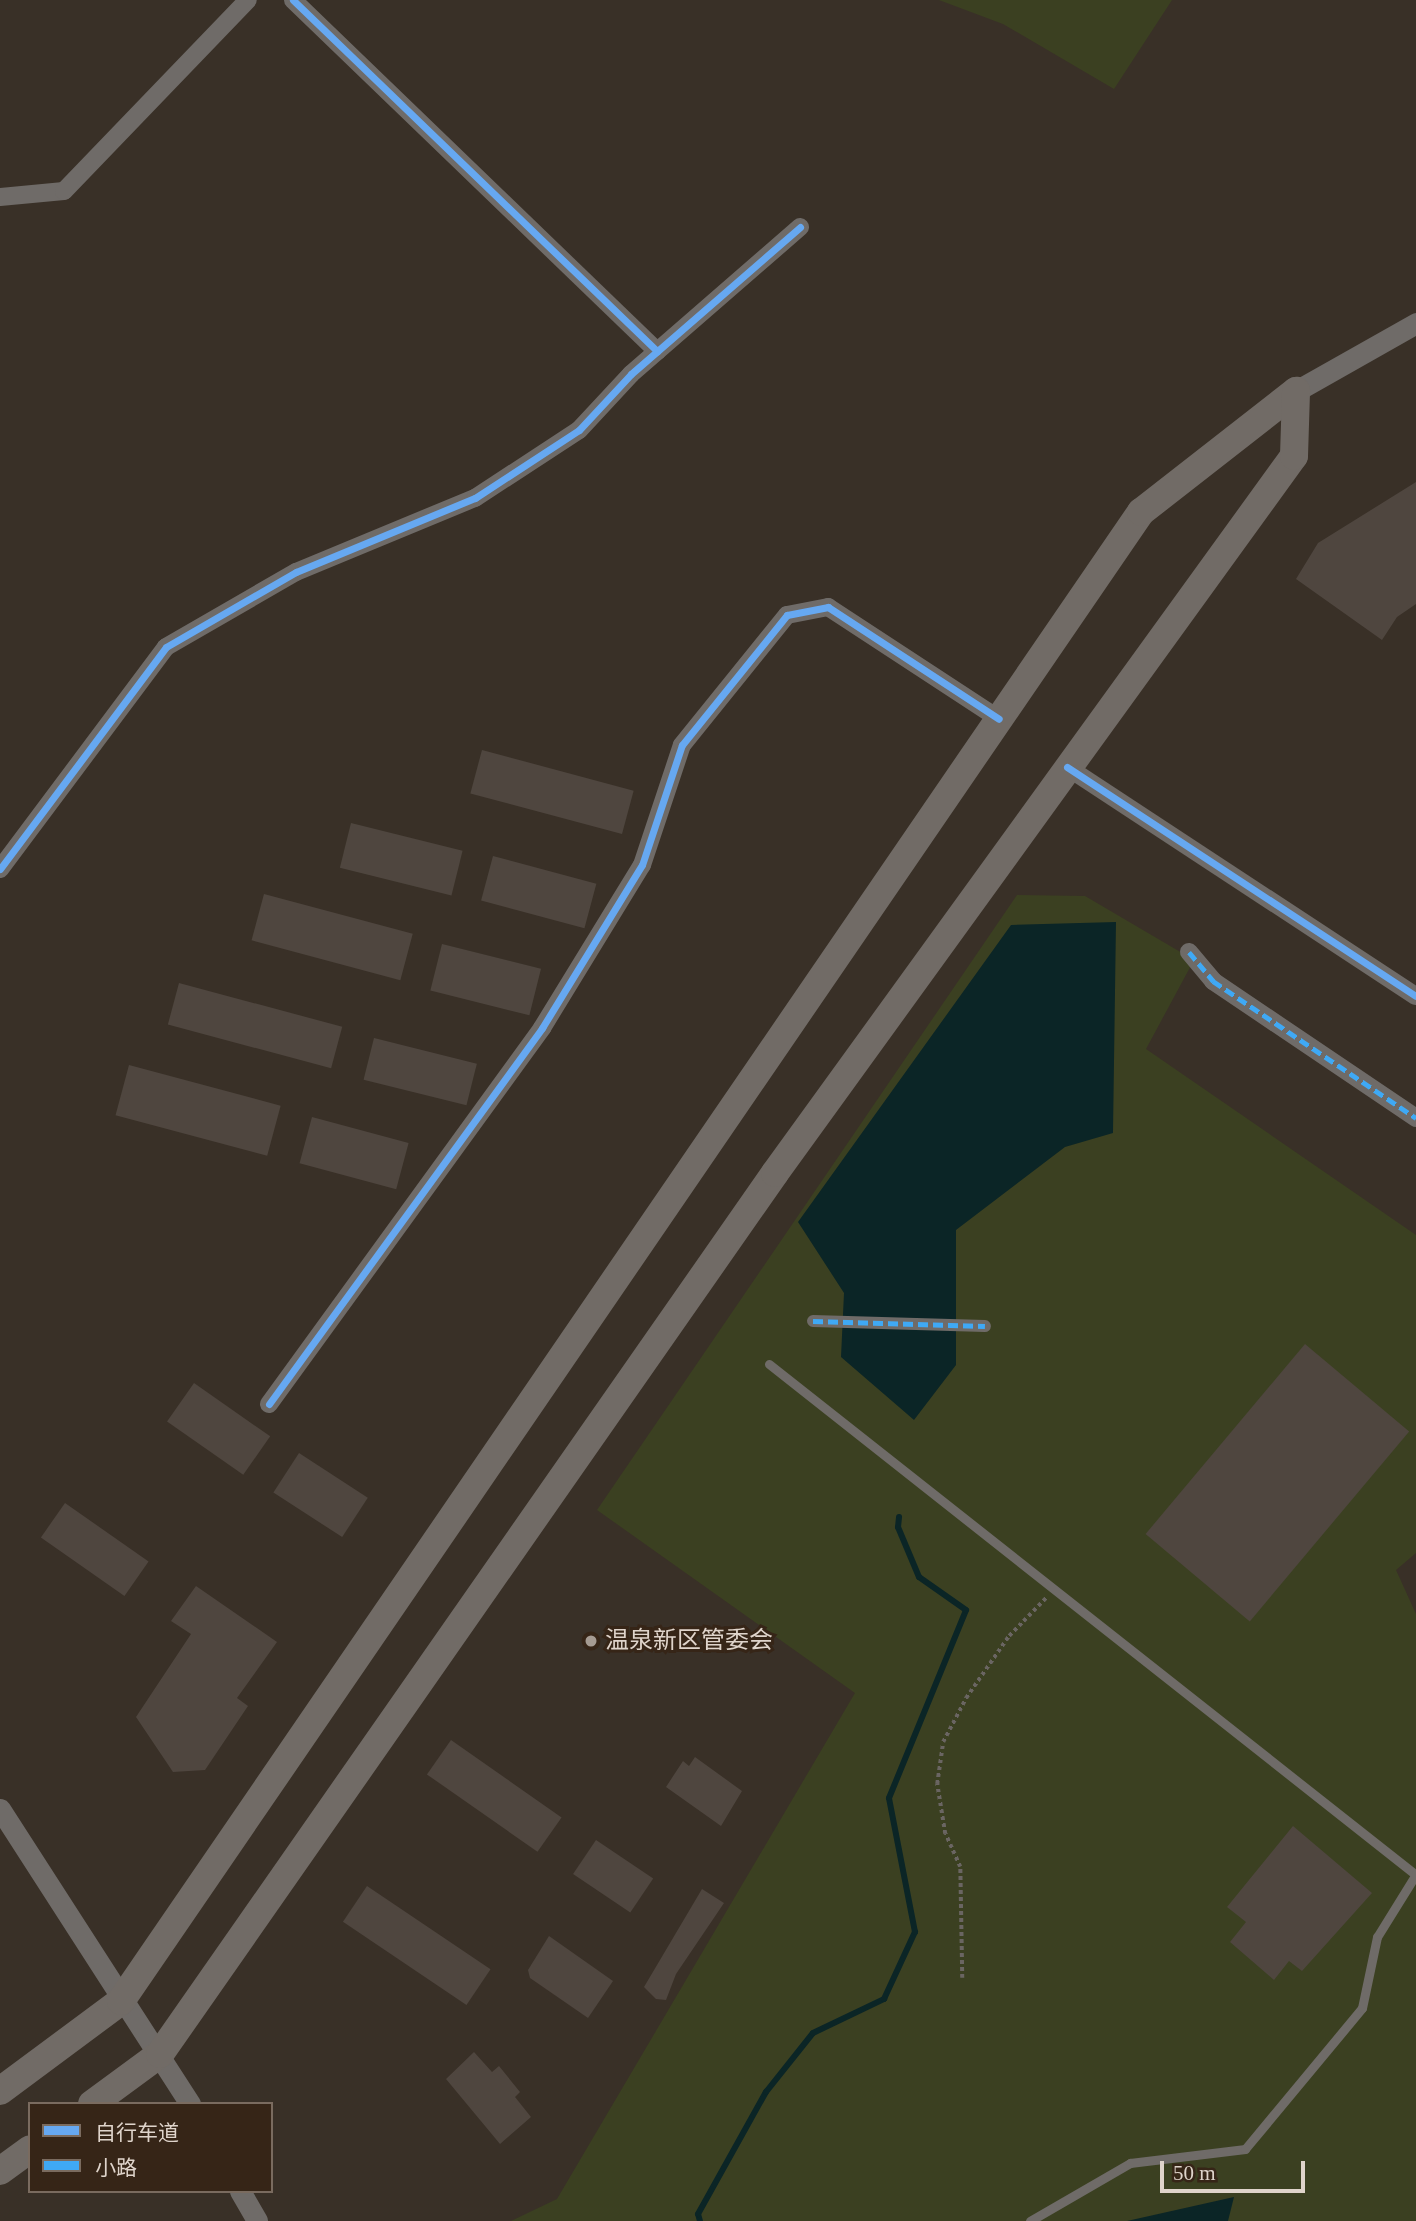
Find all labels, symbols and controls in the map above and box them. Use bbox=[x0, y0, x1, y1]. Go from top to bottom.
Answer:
place label: 温泉新区管委会 bbox=[605, 1627, 773, 1655]
marker: 温泉新区管委会 bbox=[583, 1633, 599, 1649]
legend bbox=[28, 2102, 273, 2193]
text: 自行车道 bbox=[95, 2121, 179, 2145]
scale bar bbox=[1164, 2148, 1309, 2192]
text: 小路 bbox=[95, 2156, 137, 2180]
text: 50 m bbox=[1173, 2161, 1216, 2185]

